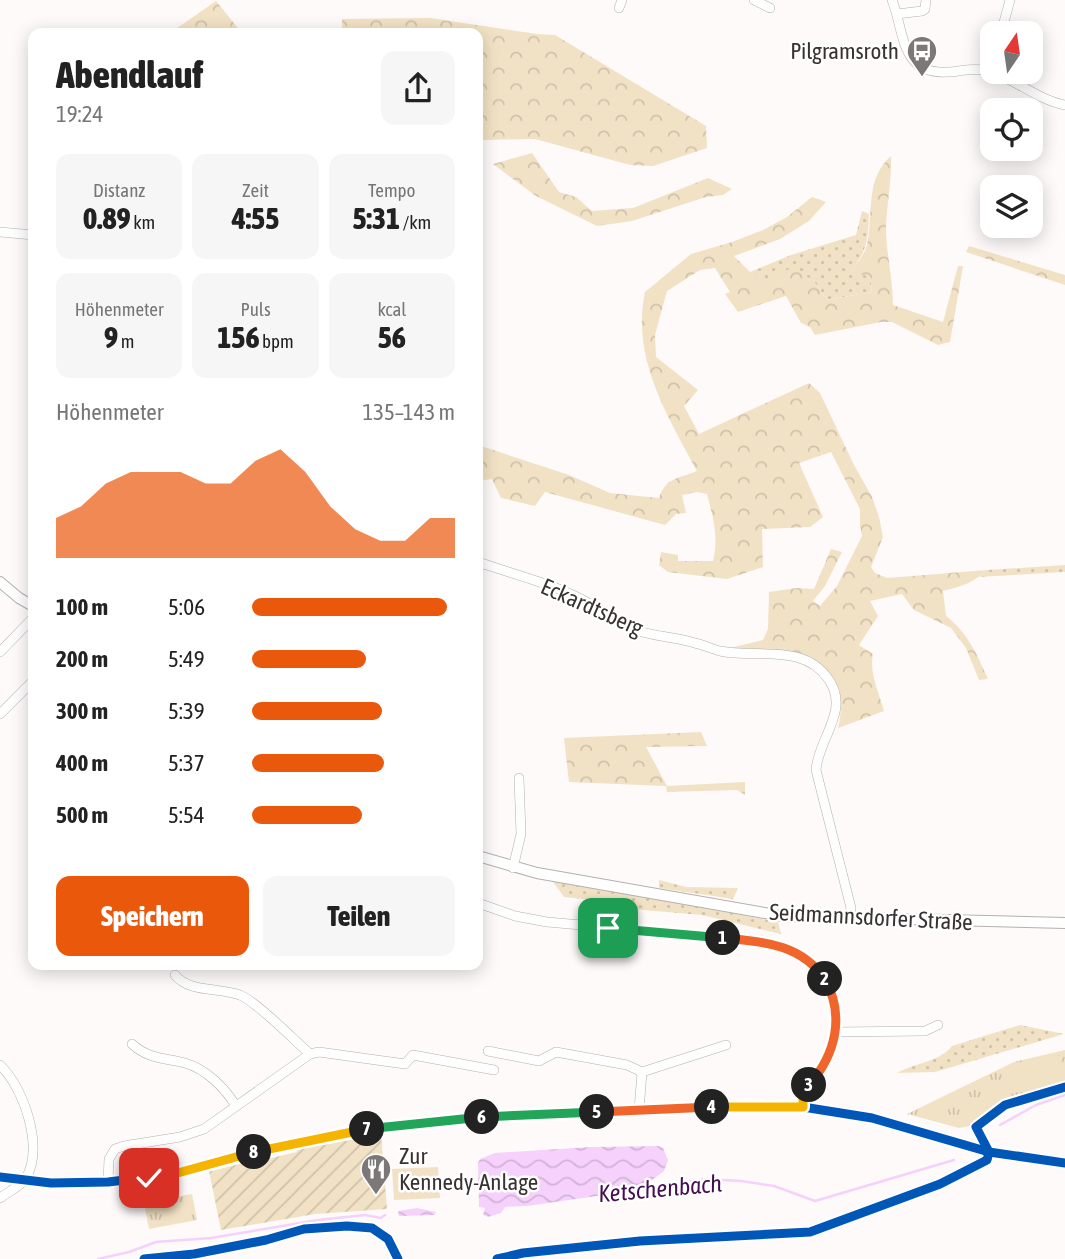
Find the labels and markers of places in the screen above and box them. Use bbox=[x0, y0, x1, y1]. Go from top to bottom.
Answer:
bus stop icon: Pilgramsroth bbox=[905, 34, 939, 78]
place label: Pilgramsroth bbox=[790, 38, 899, 64]
pin bbox=[578, 898, 638, 958]
pin: 1 bbox=[706, 920, 740, 956]
pin: 2 bbox=[808, 962, 842, 996]
pin: 3 bbox=[792, 1068, 826, 1102]
pin: 4 bbox=[694, 1090, 730, 1124]
pin: 5 bbox=[580, 1094, 614, 1130]
pin: 6 bbox=[464, 1100, 500, 1134]
pin: 7 bbox=[350, 1112, 384, 1146]
pin: 8 bbox=[236, 1134, 272, 1170]
place label: Zur Kennedy-Anlage bbox=[399, 1143, 538, 1195]
pin bbox=[119, 1148, 179, 1208]
restaurant icon: Zur Kennedy-Anlage bbox=[359, 1152, 393, 1196]

